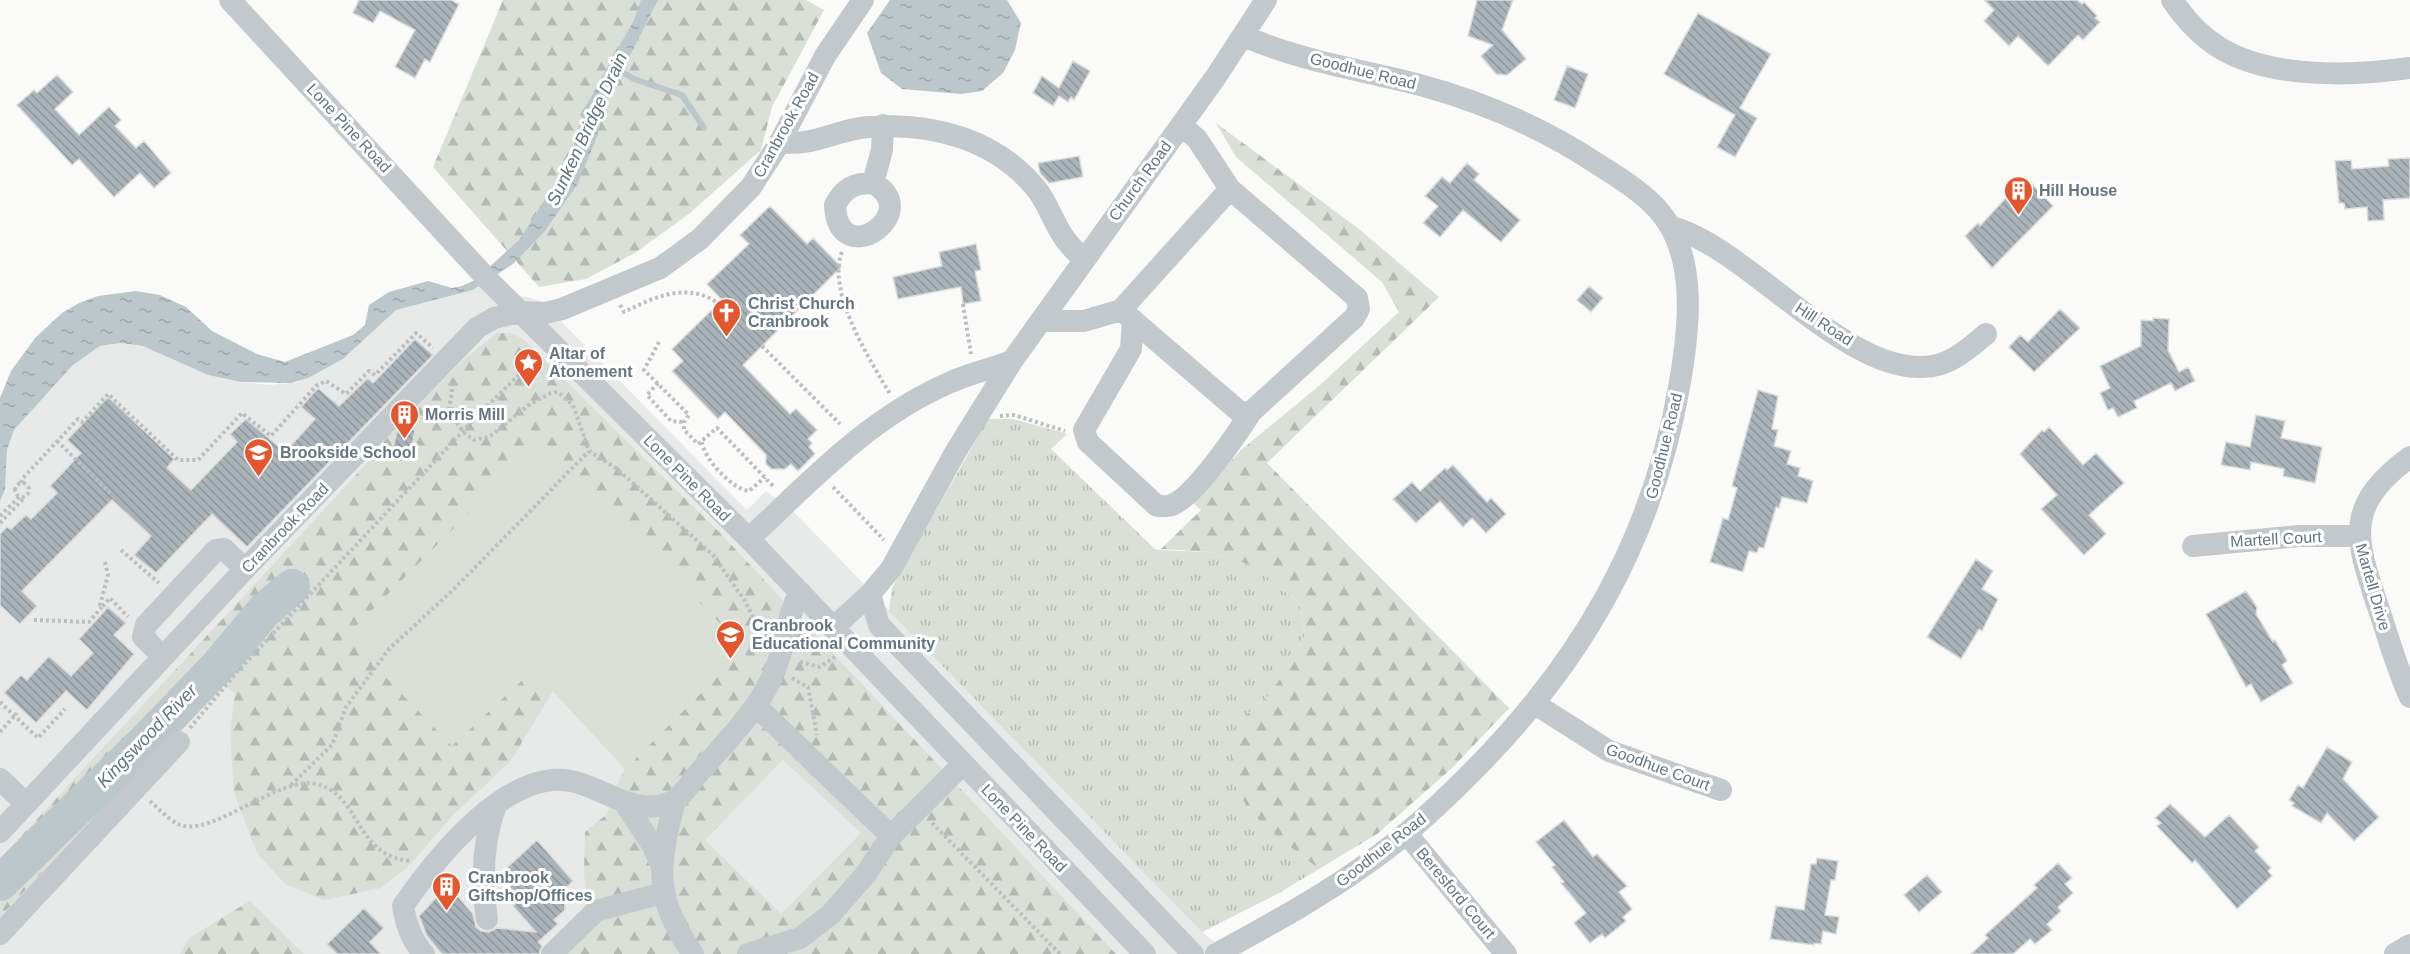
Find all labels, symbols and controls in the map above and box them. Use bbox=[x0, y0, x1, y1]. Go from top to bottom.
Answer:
water label: Sunken Bridge Drain bbox=[543, 50, 631, 208]
street label: Goodhue Road bbox=[1308, 50, 1418, 92]
street label: Cranbrook Road bbox=[750, 70, 822, 180]
street label: Lone Pine Road bbox=[304, 80, 394, 176]
street label: Church Road bbox=[1105, 138, 1175, 224]
building icon: Hill House bbox=[2002, 174, 2034, 216]
place label: Hill House bbox=[2039, 182, 2117, 199]
place label: Christ Church Cranbrook bbox=[748, 295, 855, 330]
church icon: Christ Church Cranbrook bbox=[711, 296, 743, 338]
street label: Hill Road bbox=[1792, 299, 1856, 349]
place label: Altar of Atonement bbox=[549, 345, 633, 380]
place icon: Altar of Atonement bbox=[512, 346, 544, 388]
street label: Goodhue Road bbox=[1643, 391, 1685, 501]
building icon: Morris Mill bbox=[388, 398, 420, 440]
place label: Morris Mill bbox=[425, 406, 505, 423]
street label: Lone Pine Road bbox=[640, 431, 734, 525]
school or university icon: Brookside School bbox=[243, 436, 275, 478]
place label: Brookside School bbox=[280, 444, 416, 461]
street label: Cranbrook Road bbox=[238, 480, 332, 576]
street label: Martell Court bbox=[2230, 528, 2323, 550]
street label: Martell Drive bbox=[2352, 541, 2394, 633]
place label: Cranbrook Educational Community bbox=[752, 617, 935, 652]
school or university icon: Cranbrook Educational Community bbox=[715, 618, 747, 660]
water label: Kingswood River bbox=[93, 680, 202, 792]
street label: Goodhue Court bbox=[1604, 740, 1713, 794]
street label: Lone Pine Road bbox=[978, 781, 1070, 875]
street label: Goodhue Road bbox=[1333, 810, 1429, 890]
street label: Beresford Court bbox=[1413, 844, 1499, 942]
place label: Cranbrook Giftshop/Offices bbox=[468, 869, 593, 904]
building icon: Cranbrook Giftshop/Offices bbox=[431, 870, 463, 912]

